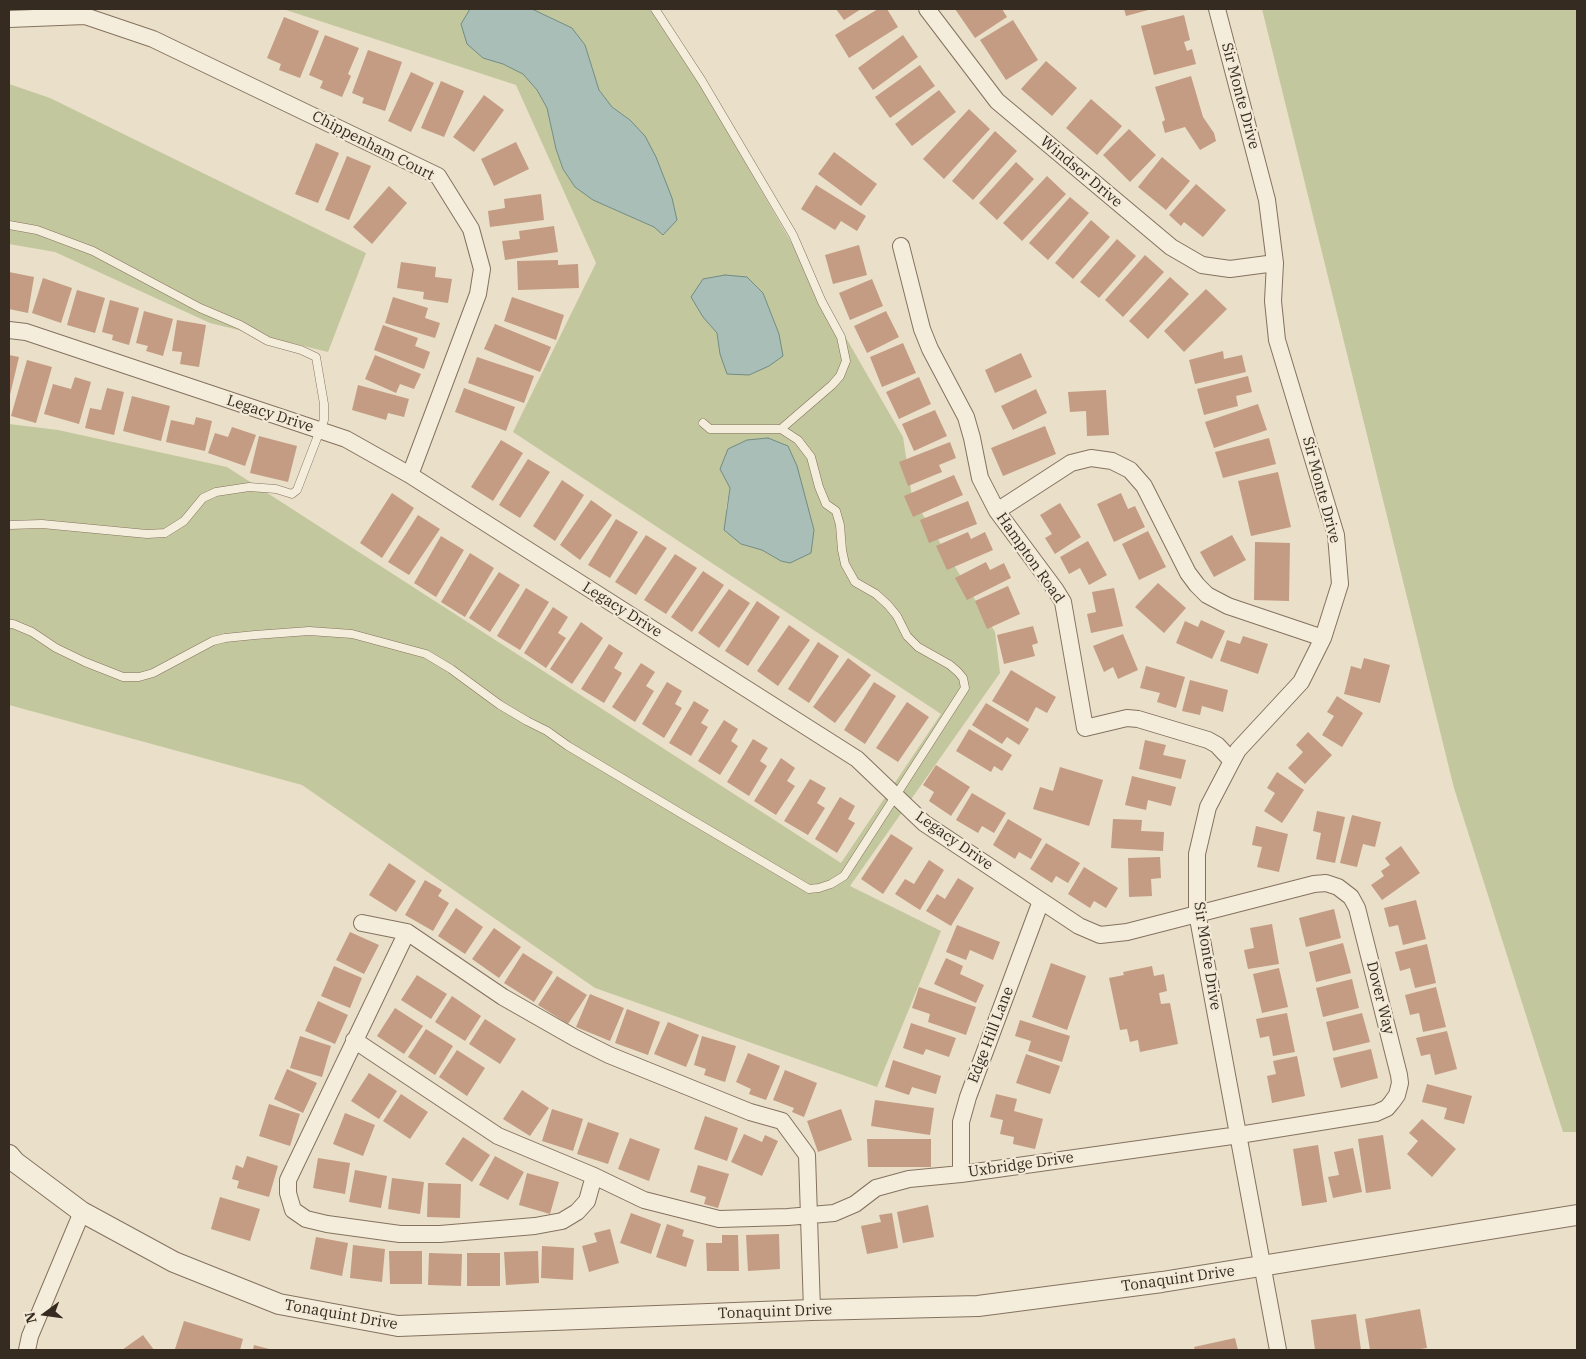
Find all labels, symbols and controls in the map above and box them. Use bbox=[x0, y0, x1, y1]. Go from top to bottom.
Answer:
street label: Sir Monte Drive bbox=[1217, 41, 1263, 151]
street label: Chippenham Court bbox=[309, 107, 437, 185]
street label: Windsor Drive bbox=[1036, 132, 1126, 212]
street label: Legacy Drive bbox=[224, 391, 316, 437]
street label: Sir Monte Drive bbox=[1298, 435, 1344, 545]
street label: Hampton Road bbox=[992, 509, 1068, 607]
street label: Legacy Drive bbox=[579, 578, 665, 642]
street label: Legacy Drive bbox=[912, 808, 996, 874]
street label: Sir Monte Drive bbox=[1190, 901, 1224, 1011]
street label: Dover Way bbox=[1362, 960, 1398, 1036]
street label: Edge Hill Lane bbox=[964, 984, 1018, 1086]
street label: Uxbridge Drive bbox=[967, 1149, 1075, 1181]
street label: Tonaquint Drive bbox=[1120, 1262, 1236, 1296]
north arrow bbox=[20, 1289, 70, 1339]
street label: Tonaquint Drive bbox=[283, 1296, 399, 1334]
street label: Tonaquint Drive bbox=[717, 1301, 833, 1323]
text: N bbox=[20, 1310, 41, 1325]

